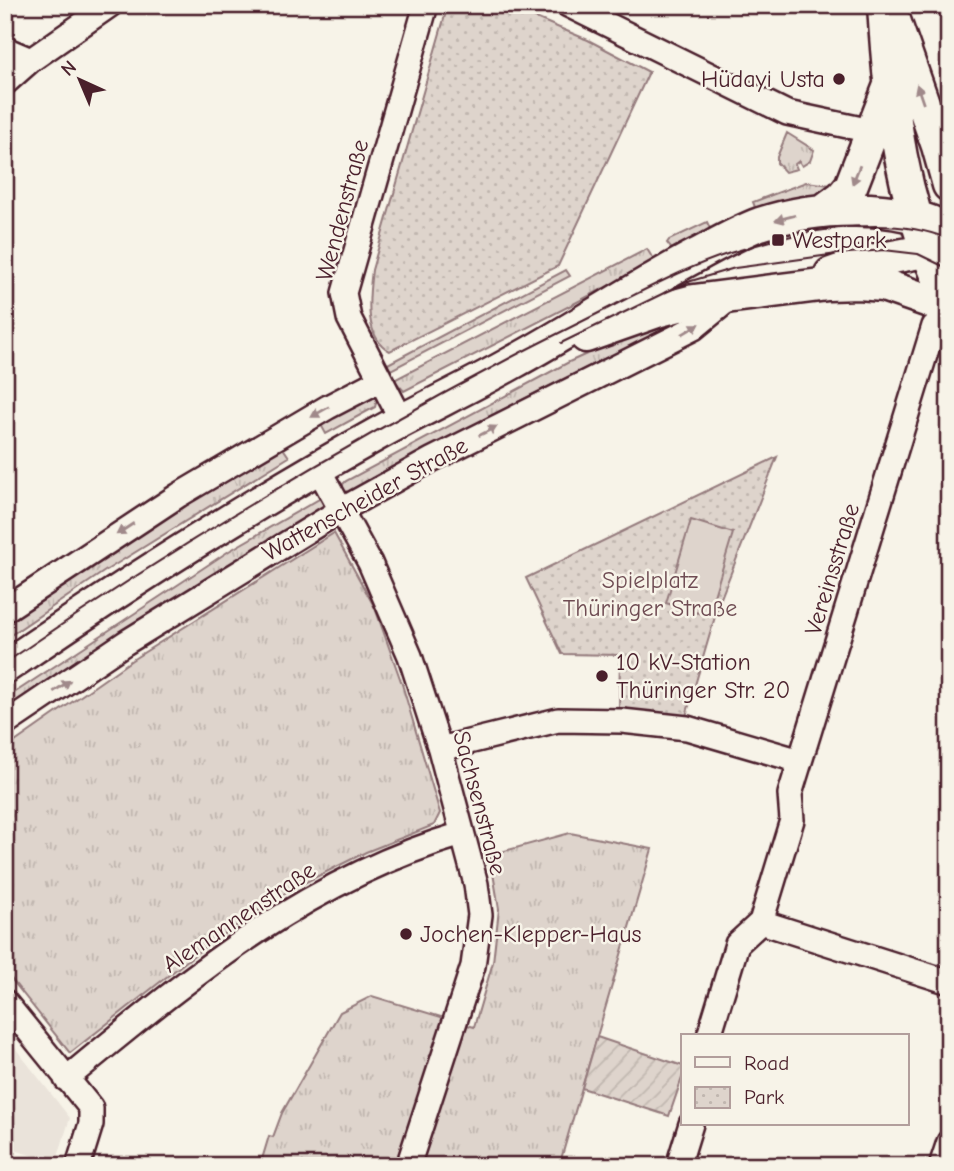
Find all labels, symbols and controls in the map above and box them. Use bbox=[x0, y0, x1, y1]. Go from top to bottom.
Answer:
north arrow bbox=[46, 46, 116, 116]
text: N bbox=[57, 56, 81, 81]
place label: Hüdayi Usta bbox=[701, 65, 825, 93]
marker: Hüdayi Usta bbox=[831, 71, 847, 87]
one-way arrow bbox=[914, 83, 925, 104]
street label: Wendenstraße bbox=[310, 136, 374, 284]
one-way arrow bbox=[850, 165, 861, 186]
one-way arrow bbox=[774, 213, 795, 223]
place label: Westpark bbox=[792, 226, 887, 254]
marker: Westpark bbox=[770, 232, 786, 248]
one-way arrow bbox=[681, 323, 700, 335]
one-way arrow bbox=[310, 406, 330, 418]
one-way arrow bbox=[478, 426, 498, 438]
street label: Wattenscheider Straße bbox=[258, 431, 472, 567]
street label: Vereinsstraße bbox=[799, 500, 865, 638]
one-way arrow bbox=[115, 523, 135, 536]
park label: Spielplatz Thüringer Straße bbox=[563, 566, 737, 622]
place label: 10 kV-Station Thüringer Str. 20 bbox=[616, 648, 790, 704]
marker: 10 kV-Station Thüringer Str. 20 bbox=[594, 668, 610, 684]
one-way arrow bbox=[52, 679, 72, 692]
street label: Sachsenstraße bbox=[447, 728, 513, 878]
street label: Alemannenstraße bbox=[157, 856, 321, 978]
place label: Jochen-Klepper-Haus bbox=[420, 920, 641, 948]
marker: Jochen-Klepper-Haus bbox=[398, 926, 414, 942]
legend bbox=[681, 1034, 908, 1126]
text: Road bbox=[744, 1051, 789, 1075]
text: Park bbox=[744, 1085, 784, 1109]

